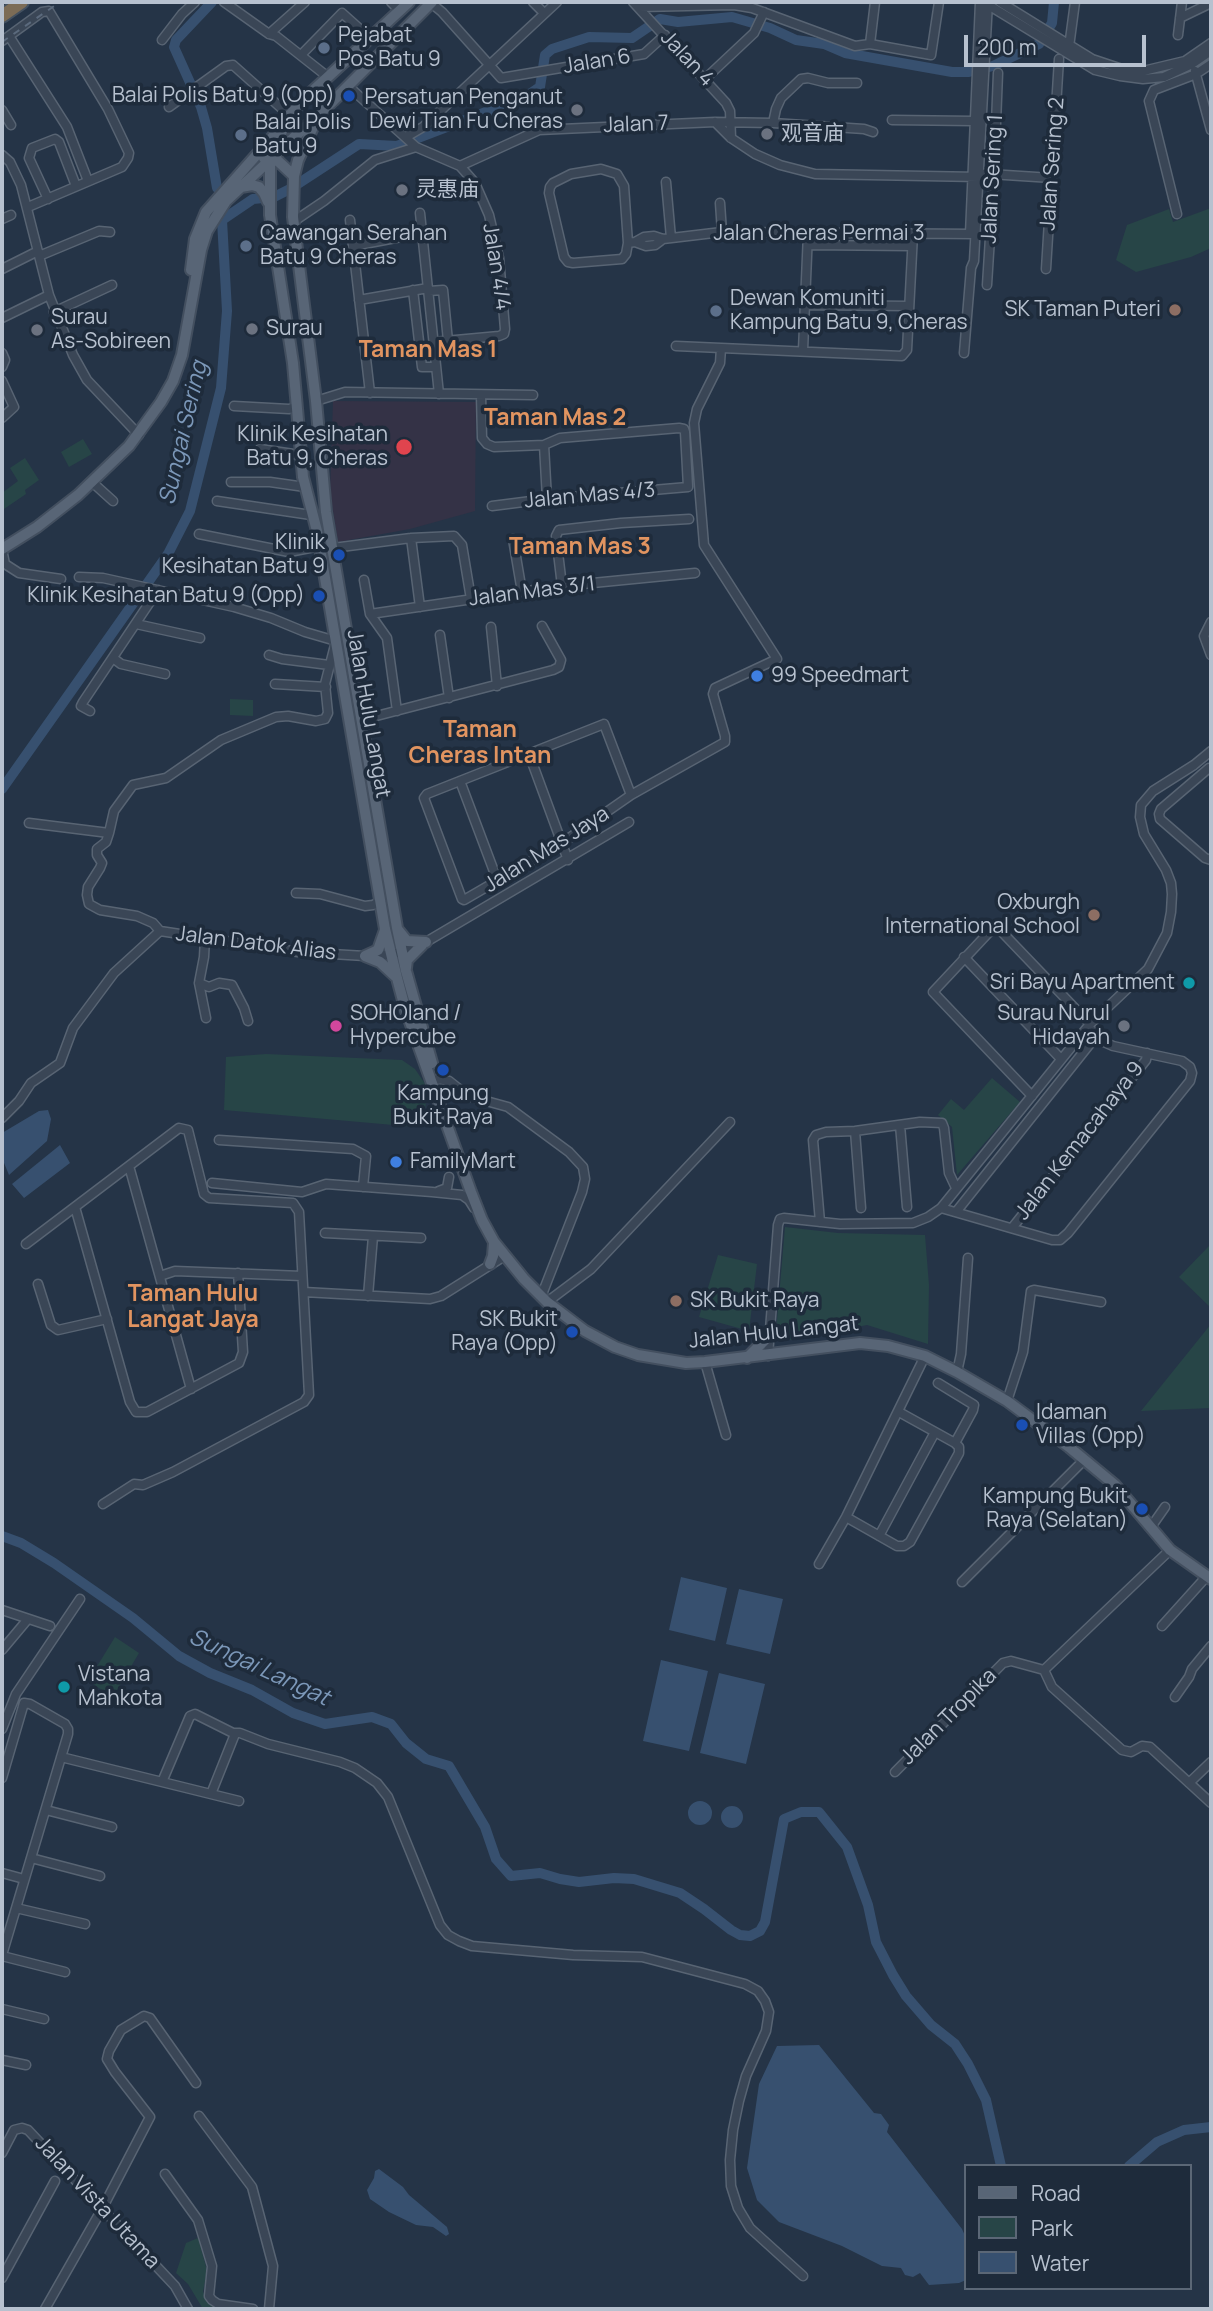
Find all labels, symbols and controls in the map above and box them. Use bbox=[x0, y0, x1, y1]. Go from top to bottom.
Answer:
scale bar bbox=[968, 21, 1150, 65]
place label: Pejabat Pos Batu 9 bbox=[338, 23, 441, 73]
street label: Jalan 4 bbox=[655, 26, 719, 92]
text: 200 m bbox=[977, 33, 1037, 61]
marker: Pejabat Pos Batu 9 bbox=[316, 40, 332, 56]
street label: Jalan 6 bbox=[562, 44, 632, 80]
place label: Balai Polis Batu 9 (Opp) bbox=[112, 83, 335, 109]
place label: Persatuan Penganut Dewi Tian Fu Cheras bbox=[365, 85, 563, 135]
marker: Balai Polis Batu 9 (Opp) bbox=[341, 88, 357, 104]
street label: Jalan Sering 2 bbox=[1036, 97, 1070, 231]
marker: Persatuan Penganut Dewi Tian Fu Cheras bbox=[569, 102, 585, 118]
place label: Balai Polis Batu 9 bbox=[255, 110, 351, 160]
street label: Jalan 7 bbox=[603, 111, 669, 139]
street label: Jalan Sering 1 bbox=[977, 114, 1009, 244]
place label: 观音庙 bbox=[781, 121, 844, 147]
marker: 观音庙 bbox=[759, 126, 775, 142]
marker: Balai Polis Batu 9 bbox=[233, 127, 249, 143]
place label: 灵惠庙 bbox=[416, 177, 479, 203]
marker: 灵惠庙 bbox=[394, 182, 410, 198]
place label: Cawangan Serahan Batu 9 Cheras bbox=[260, 221, 447, 271]
street label: Jalan Cheras Permai 3 bbox=[713, 221, 925, 247]
street label: Jalan 4/4 bbox=[477, 222, 515, 312]
marker: Cawangan Serahan Batu 9 Cheras bbox=[238, 238, 254, 254]
place label: Dewan Komuniti Kampung Batu 9, Cheras bbox=[730, 286, 968, 336]
place label: SK Taman Puteri bbox=[1005, 297, 1161, 323]
marker: SK Taman Puteri bbox=[1167, 302, 1183, 318]
marker: Dewan Komuniti Kampung Batu 9, Cheras bbox=[708, 303, 724, 319]
place label: Surau As-Sobireen bbox=[51, 305, 171, 355]
place label: Surau bbox=[266, 316, 323, 342]
marker: Surau bbox=[244, 321, 260, 337]
marker: Surau As-Sobireen bbox=[29, 322, 45, 338]
district label: Taman Mas 1 bbox=[359, 337, 497, 365]
water label: Sungai Sering bbox=[154, 359, 214, 507]
district label: Taman Mas 2 bbox=[484, 405, 626, 433]
place label: Klinik Kesihatan Batu 9, Cheras bbox=[237, 422, 388, 472]
marker: Klinik Kesihatan Batu 9, Cheras bbox=[394, 437, 414, 457]
street label: Jalan Mas 4/3 bbox=[523, 478, 657, 514]
place label: Klinik Kesihatan Batu 9 bbox=[162, 530, 325, 580]
district label: Taman Mas 3 bbox=[509, 534, 651, 562]
marker: Klinik Kesihatan Batu 9 bbox=[331, 547, 347, 563]
street label: Jalan Mas 3/1 bbox=[467, 572, 597, 612]
place label: Klinik Kesihatan Batu 9 (Opp) bbox=[27, 583, 305, 609]
marker: Klinik Kesihatan Batu 9 (Opp) bbox=[311, 588, 327, 604]
street label: Jalan Hulu Langat bbox=[341, 628, 395, 800]
place label: 99 Speedmart bbox=[771, 663, 909, 689]
marker: 99 Speedmart bbox=[749, 668, 765, 684]
district label: Taman Cheras Intan bbox=[409, 717, 551, 771]
street label: Jalan Mas Jaya bbox=[480, 802, 614, 898]
place label: Oxburgh International School bbox=[885, 890, 1080, 940]
marker: Oxburgh International School bbox=[1086, 907, 1102, 923]
street label: Jalan Datok Alias bbox=[174, 922, 338, 966]
place label: Sri Bayu Apartment bbox=[990, 970, 1175, 996]
marker: Sri Bayu Apartment bbox=[1181, 975, 1197, 991]
place label: SOHOland / Hypercube bbox=[350, 1001, 461, 1051]
place label: Surau Nurul Hidayah bbox=[997, 1001, 1110, 1051]
marker: SOHOland / Hypercube bbox=[328, 1018, 344, 1034]
marker: Surau Nurul Hidayah bbox=[1116, 1018, 1132, 1034]
street label: Jalan Kemacahaya 9 bbox=[1010, 1057, 1150, 1225]
marker: Kampung Bukit Raya bbox=[435, 1062, 451, 1078]
place label: Kampung Bukit Raya bbox=[393, 1081, 493, 1131]
place label: FamilyMart bbox=[410, 1149, 516, 1175]
marker: FamilyMart bbox=[388, 1154, 404, 1170]
district label: Taman Hulu Langat Jaya bbox=[127, 1281, 259, 1335]
place label: SK Bukit Raya bbox=[690, 1288, 819, 1314]
marker: SK Bukit Raya bbox=[668, 1293, 684, 1309]
place label: SK Bukit Raya (Opp) bbox=[451, 1307, 558, 1357]
street label: Jalan Hulu Langat bbox=[688, 1312, 860, 1354]
marker: SK Bukit Raya (Opp) bbox=[564, 1324, 580, 1340]
place label: Idaman Villas (Opp) bbox=[1036, 1400, 1146, 1450]
marker: Idaman Villas (Opp) bbox=[1014, 1417, 1030, 1433]
place label: Kampung Bukit Raya (Selatan) bbox=[983, 1484, 1128, 1534]
marker: Kampung Bukit Raya (Selatan) bbox=[1134, 1501, 1150, 1517]
water label: Sungai Langat bbox=[184, 1623, 334, 1713]
place label: Vistana Mahkota bbox=[78, 1662, 162, 1712]
street label: Jalan Tropika bbox=[896, 1664, 1002, 1770]
marker: Vistana Mahkota bbox=[56, 1679, 72, 1695]
street label: Jalan Vista Utama bbox=[29, 2132, 165, 2274]
legend bbox=[964, 2164, 1192, 2290]
text: Road bbox=[1031, 2179, 1081, 2207]
text: Park bbox=[1031, 2214, 1073, 2242]
text: Water bbox=[1031, 2249, 1089, 2277]

